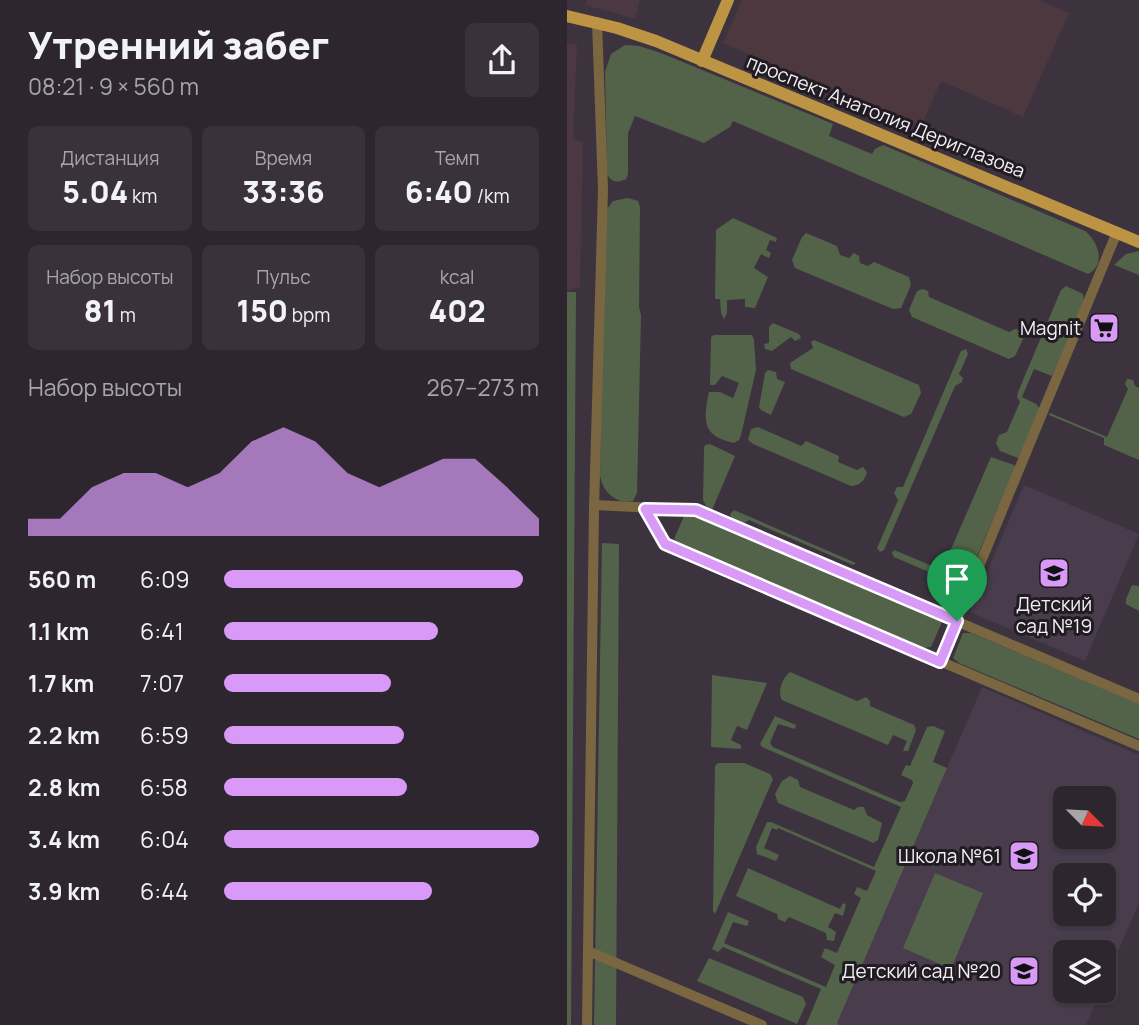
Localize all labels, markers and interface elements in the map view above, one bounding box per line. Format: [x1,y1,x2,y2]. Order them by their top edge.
text: Утренний забег [28,18,329,70]
button: share [465,23,539,97]
street label: проспект Анатолия Дериглазова [743,48,1029,184]
text: 08:21 · 9 × 560 m [28,70,199,102]
text: Дистанция [60,145,159,171]
text: Время [255,145,312,171]
text: Темп [435,145,480,171]
text: 5.04 [62,171,128,212]
text: 33:36 [242,171,325,212]
text: 6:40 [405,171,473,212]
text: km [128,183,157,209]
text: /km [473,183,510,209]
text: Набор высоты [46,264,174,290]
text: Пульс [256,264,311,290]
text: kcal [440,264,475,290]
text: 81 [84,290,116,331]
text: 150 [237,290,288,331]
text: 402 [429,290,486,331]
text: m [116,302,136,328]
text: bpm [288,302,330,328]
supermarket icon: Magnit [1087,311,1121,345]
place label: Magnit [1020,315,1081,341]
text: Набор высоты [28,371,182,403]
text: 267–273 m [426,371,539,403]
pin [927,549,987,621]
school or university icon: Детский сад №19 [1037,556,1071,590]
icon: arrive [938,560,976,598]
text: 560 m [28,563,96,595]
text: 6:09 [140,563,189,595]
place label: Детский сад №19 [1016,591,1092,639]
text: 1.1 km [28,615,89,647]
text: 6:41 [140,615,184,647]
text: 1.7 km [28,667,94,699]
text: 7:07 [140,667,184,699]
text: 2.2 km [28,719,100,751]
text: 6:59 [140,719,189,751]
text: 2.8 km [28,771,100,803]
text: 6:58 [140,771,188,803]
north arrow [1053,786,1117,849]
map controls [1053,786,1116,1003]
text: 3.4 km [28,823,100,855]
text: 6:04 [140,823,189,855]
school or university icon: Школа №61 [1007,839,1041,873]
place label: Школа №61 [898,843,1001,869]
button: locate [1053,863,1116,926]
text: 3.9 km [28,875,100,907]
text: 6:44 [140,875,189,907]
button: layers [1053,940,1116,1003]
school or university icon: Детский сад №20 [1007,954,1041,988]
place label: Детский сад №20 [842,958,1001,984]

